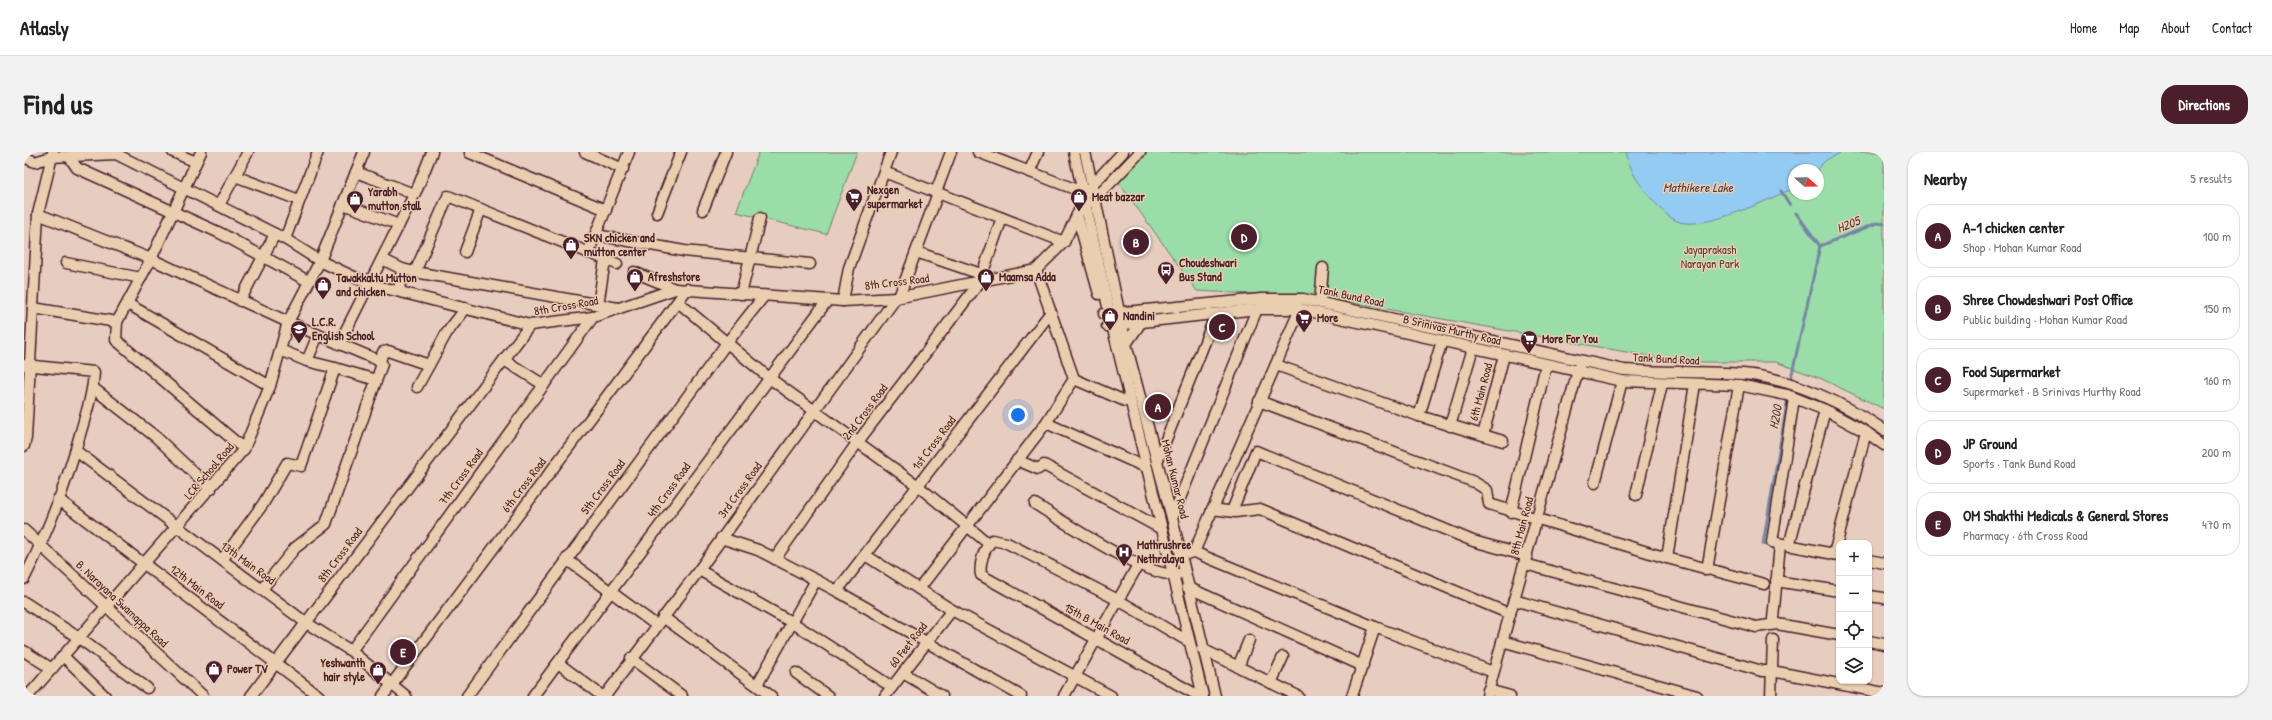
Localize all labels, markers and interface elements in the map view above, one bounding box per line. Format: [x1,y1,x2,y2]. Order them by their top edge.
text: Atlasly [20,15,69,41]
text: Home [2070,18,2097,37]
text: Map [2119,18,2139,37]
text: About [2161,18,2190,37]
text: Contact [2212,18,2252,37]
text: Find us [24,85,93,123]
button: Directions [2161,85,2248,124]
north arrow [1788,164,1824,200]
text: Nearby [1924,167,1967,190]
text: 5 results [2190,169,2232,187]
water label: Mathikere Lake [1663,178,1734,196]
place label: Nexgen supermarket [867,181,923,213]
place label: Yarabh mutton stall [367,183,422,214]
supermarket icon: Nexgen supermarket [844,187,864,212]
shop icon: Meat bazzar [1069,187,1089,212]
place label: Meat bazzar [1092,188,1145,205]
shop icon: Yarabh mutton stall [345,189,365,214]
water label: H205 [1834,211,1864,237]
text: A-1 chicken center [1963,217,2064,238]
pin: D [1231,222,1257,252]
pin: B [1123,227,1149,257]
text: A [1935,227,1941,245]
text: 100 m [2203,227,2231,245]
place label: SKN chicken and mutton center [584,229,655,260]
shop icon: SKN chicken and mutton center [561,235,581,260]
text: Shop · Mohan Kumar Road [1963,238,2081,256]
park label: Jayaprakash Narayan Park [1681,241,1739,272]
place label: Choudeshwari Bus Stand [1179,254,1237,285]
bus stop icon: Choudeshwari Bus Stand [1156,260,1176,285]
shop icon: Afreshstore [625,267,645,292]
shop icon: Maamsa Adda [976,267,996,292]
place label: Afreshstore [648,268,700,285]
place label: Maamsa Adda [999,268,1056,285]
place label: Tawakkaltu Mutton and chicken [335,269,417,300]
street label: 8th Cross Road [864,269,930,294]
shop icon: Tawakkaltu Mutton and chicken [313,275,333,300]
street label: Tank Bund Road [1317,280,1386,311]
text: Shree Chowdeshwari Post Office [1963,289,2133,310]
street label: 8th Cross Road [533,291,600,320]
text: B [1935,299,1941,317]
text: 150 m [2203,299,2231,317]
shop icon: Nandini [1100,306,1120,331]
place label: Nandini [1123,307,1155,324]
supermarket icon: More [1294,308,1314,333]
place label: More [1317,309,1339,326]
street label: B Srinivas Murthy Road [1402,310,1503,349]
text: Public building · Mohan Kumar Road [1963,310,2127,328]
pin: C [1209,312,1235,342]
place label: L.C.R. English School [312,313,375,345]
school or university icon: L.C.R. English School [289,319,309,344]
supermarket icon: More For You [1519,329,1539,354]
place label: More For You [1542,330,1598,347]
street label: Tank Bund Road [1632,348,1700,369]
street label: 6th Main Road [1465,361,1496,423]
text: Food Supermarket [1963,361,2060,382]
text: C [1934,371,1942,389]
text: 160 m [2203,371,2231,389]
street label: 2nd Cross Road [838,380,891,443]
text: Supermarket · B Srinivas Murthy Road [1963,382,2141,400]
pin: A [1145,392,1171,422]
water label: H200 [1764,403,1786,430]
your location [1008,405,1028,425]
street label: 1st Cross Road [908,412,960,473]
text: JP Ground [1963,433,2017,454]
street label: LCR School Road [180,438,238,503]
street label: Mohan Kumar Road [1157,438,1194,520]
text: D [1935,443,1941,461]
text: 200 m [2201,443,2231,461]
street label: 7th Cross Road [434,445,487,508]
street label: 6th Cross Road [497,454,550,516]
text: Sports · Tank Bund Road [1963,454,2075,472]
street label: 5th Cross Road [576,455,629,518]
street label: 3rd Cross Road [714,458,766,521]
street label: 4th Cross Road [643,459,695,521]
street label: 8th Main Road [1506,495,1538,557]
text: OM Shakthi Medicals & General Stores [1963,505,2168,526]
text: E [1935,515,1941,533]
text: 470 m [2202,515,2231,533]
street label: 8th Cross Road [313,523,366,586]
text: Pharmacy · 6th Cross Road [1963,526,2088,544]
place label: Mathrushree Nethralaya [1137,536,1191,568]
street label: 13th Main Road [217,537,279,588]
map controls [1836,540,1872,684]
button: + [1836,540,1872,576]
hospital icon: Mathrushree Nethralaya [1114,542,1134,567]
street label: B. Narayana Swamappa Road [72,556,172,651]
street label: 12th Main Road [167,560,228,613]
button: − [1836,576,1872,612]
street label: 15th B Main Road [1061,599,1133,649]
button: locate [1836,612,1872,648]
street label: 60 Feet Road [884,618,931,671]
pin: E [390,637,416,667]
button: layers [1836,648,1872,684]
place label: Yeshwanth hair style [319,654,366,686]
shop icon: Power TV [204,659,224,684]
place label: Power TV [227,660,268,677]
shop icon: Yeshwanth hair style [368,660,388,685]

